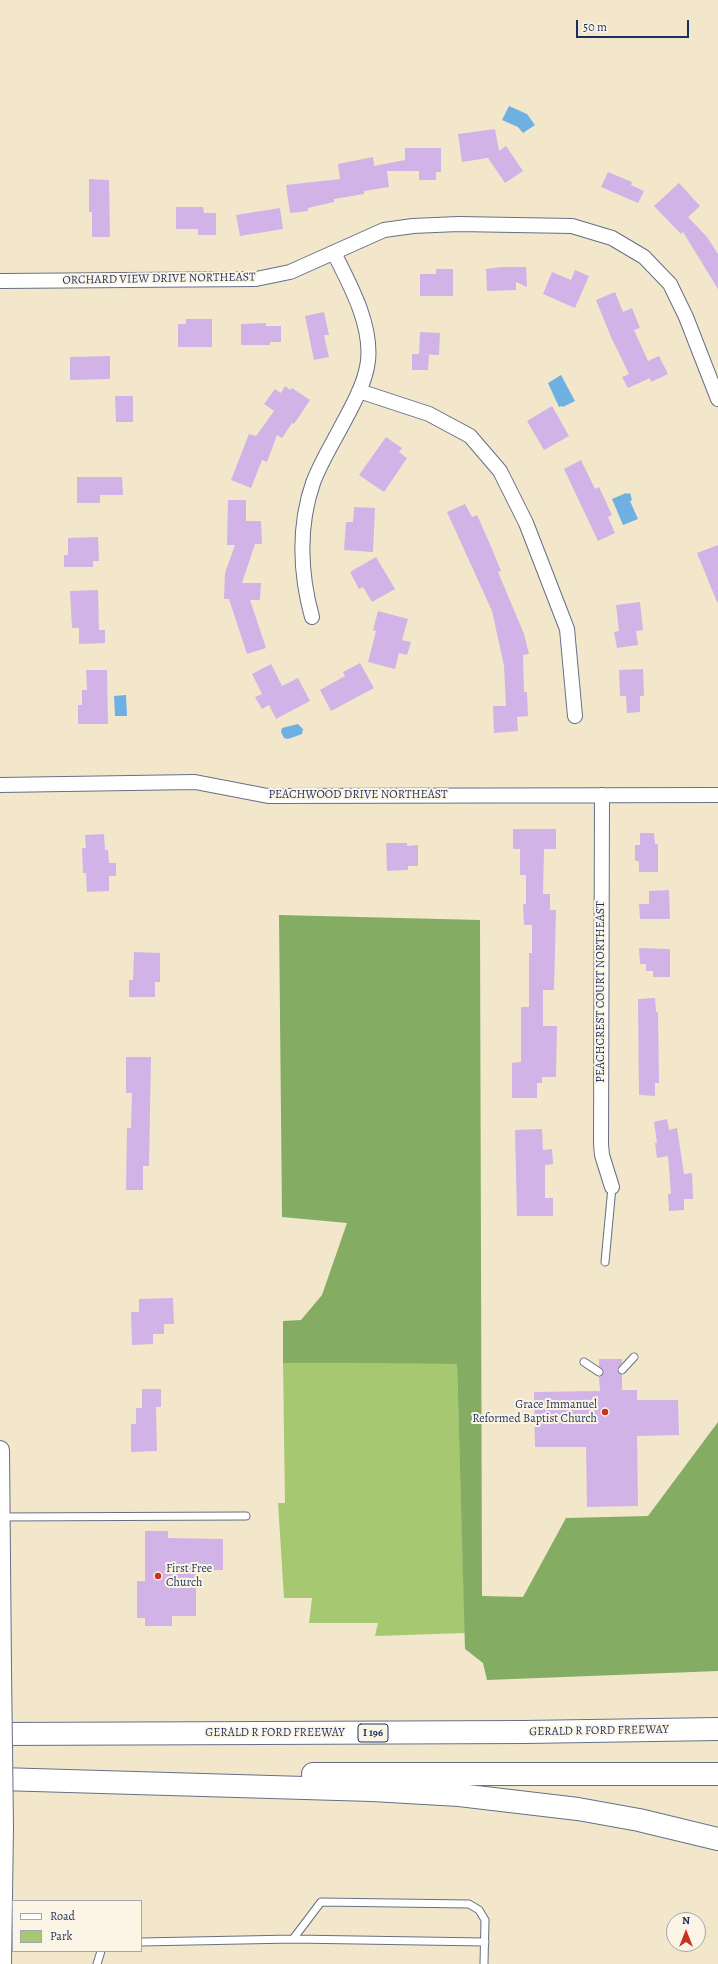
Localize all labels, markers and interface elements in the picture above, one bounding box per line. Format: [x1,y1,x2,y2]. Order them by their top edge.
scale bar [578,12,691,38]
text: 50 m [583,19,607,35]
street label: ORCHARD VIEW DRIVE NORTHEAST [62,270,256,288]
street label: PEACHWOOD DRIVE NORTHEAST [268,788,448,802]
street label: PEACHCREST COURT NORTHEAST [594,901,608,1083]
place label: Grace Immanuel Reformed Baptist Church [472,1398,597,1426]
marker: Grace Immanuel Reformed Baptist Church [600,1407,610,1417]
place label: First Free Church [166,1562,212,1590]
marker: First Free Church [153,1571,163,1581]
street label: GERALD R FORD FREEWAY [529,1723,669,1739]
road number: I 196 [358,1724,388,1742]
street label: GERALD R FORD FREEWAY [205,1726,345,1740]
legend [12,1900,142,1952]
text: Road [50,1908,75,1924]
north arrow [666,1912,706,1952]
text: N [682,1913,690,1928]
text: Park [50,1928,73,1944]

